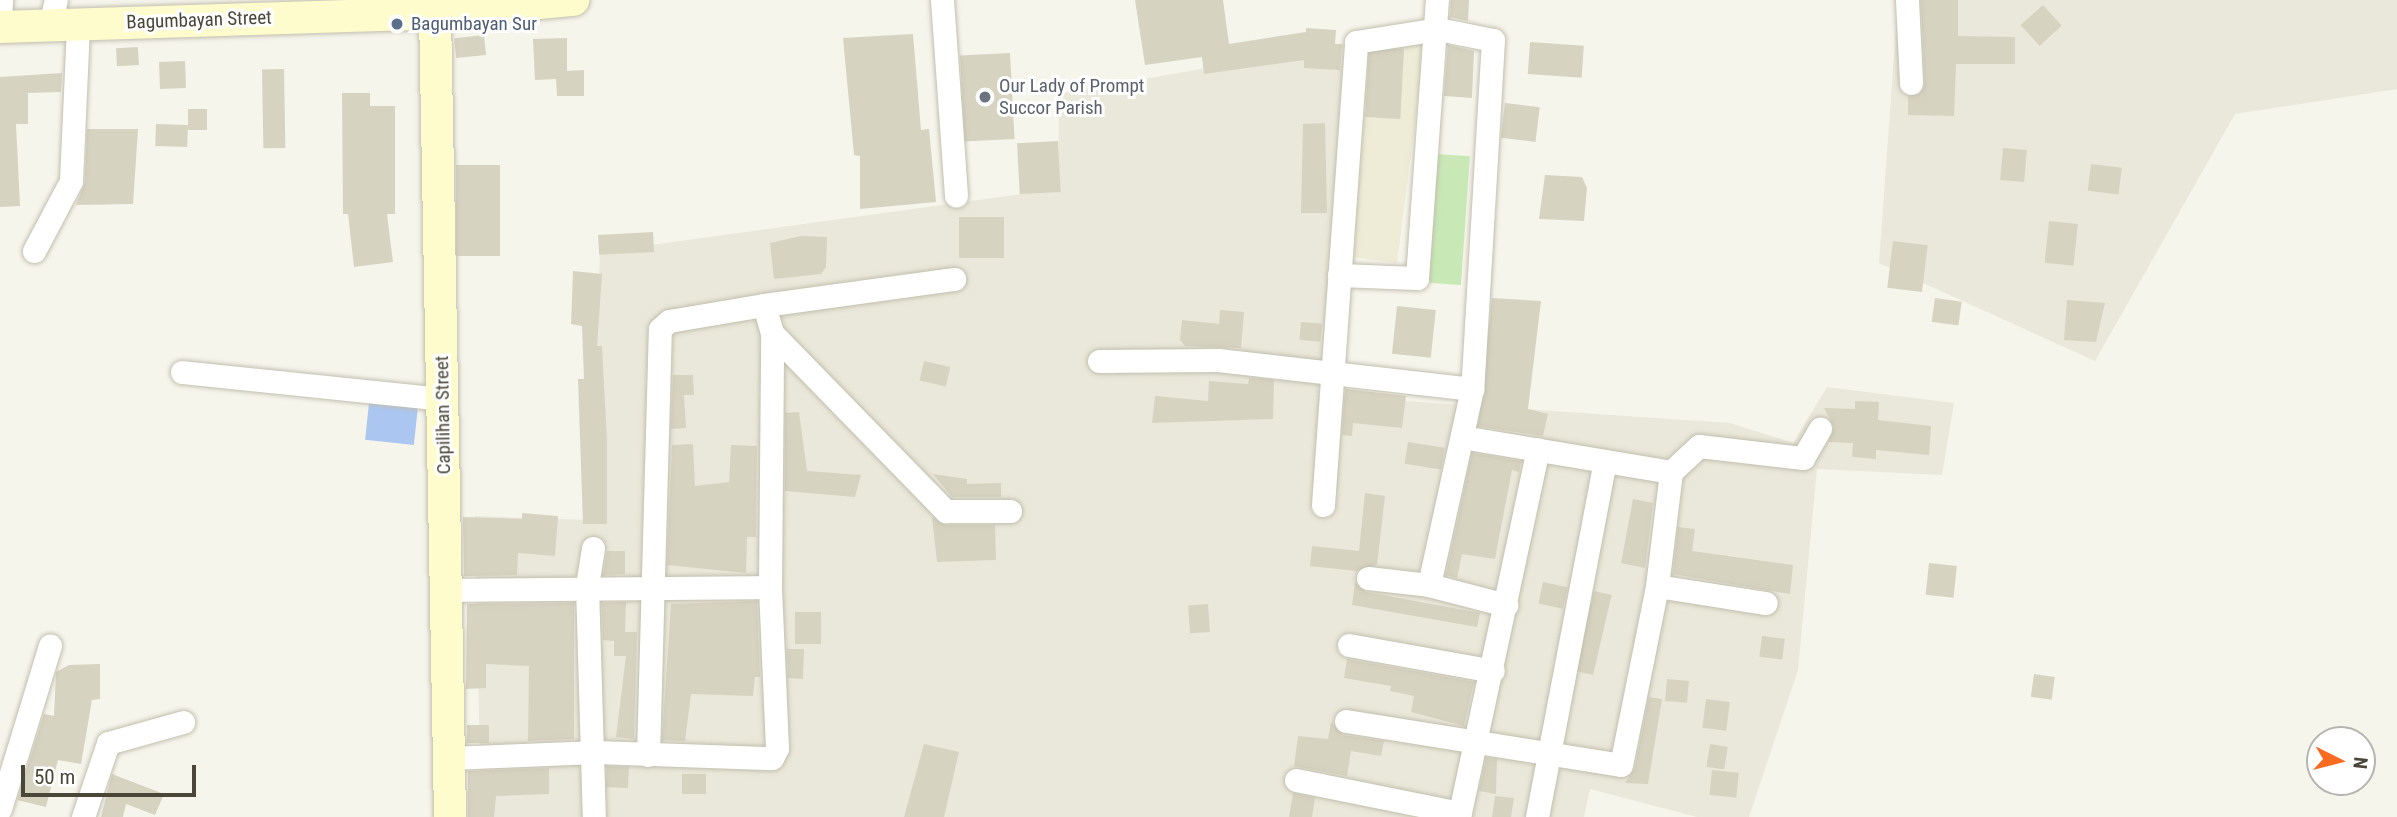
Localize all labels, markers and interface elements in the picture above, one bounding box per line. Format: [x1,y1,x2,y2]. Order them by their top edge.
street label: Bagumbayan Street [126,6,272,34]
place label: Bagumbayan Sur [411,13,537,35]
marker: Bagumbayan Sur [389,16,405,32]
place label: Our Lady of Prompt Succor Parish [999,75,1144,119]
marker: Our Lady of Prompt Succor Parish [977,89,993,105]
street label: Capilihan Street [431,355,455,475]
north arrow [2306,726,2376,796]
scale bar [24,750,200,794]
text: N [2348,756,2372,770]
text: 50 m [34,765,75,789]

